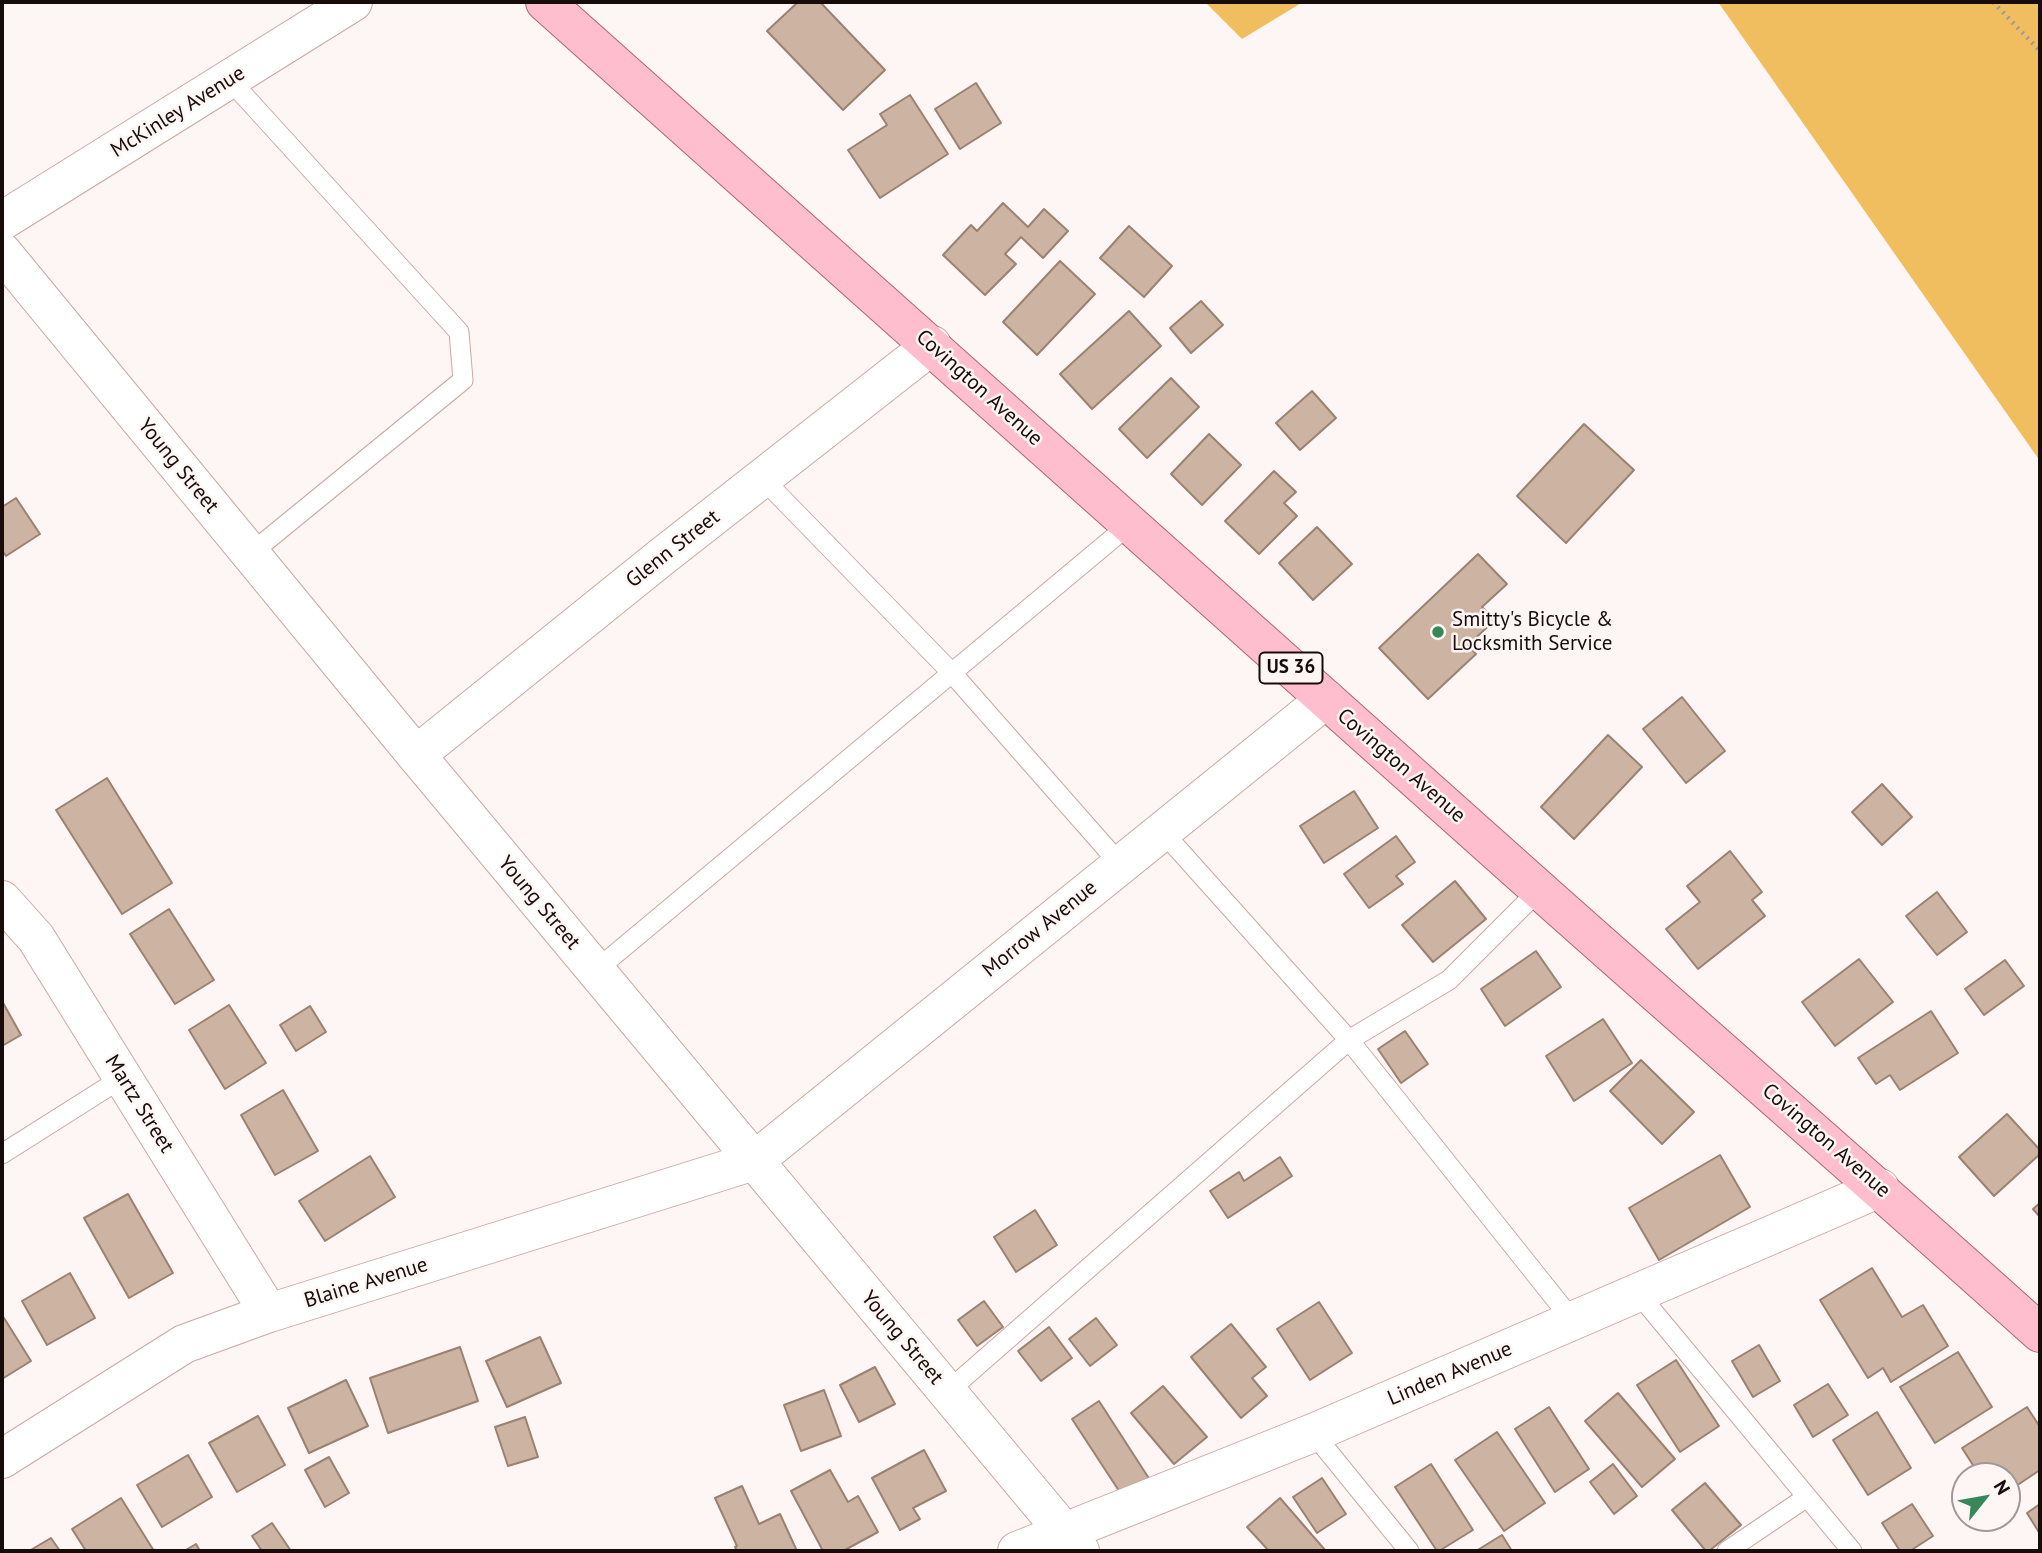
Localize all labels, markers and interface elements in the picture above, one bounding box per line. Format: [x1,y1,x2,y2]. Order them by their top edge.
street label: McKinley Avenue [106,61,250,163]
street label: Covington Avenue [911,325,1047,451]
street label: Young Street [132,414,224,518]
street label: Glenn Street [621,505,725,593]
place label: Smitty's Bicycle & Locksmith Service [1452,607,1613,657]
marker: Smitty's Bicycle & Locksmith Service [1430,624,1446,640]
road number: US 36 [1260,652,1322,684]
street label: Covington Avenue [1332,703,1470,829]
street label: Young Street [493,851,585,955]
street label: Morrow Avenue [978,875,1102,983]
street label: Martz Street [99,1050,179,1158]
street label: Covington Avenue [1757,1078,1895,1204]
street label: Blaine Avenue [301,1252,431,1314]
street label: Young Street [856,1286,948,1390]
street label: Linden Avenue [1384,1336,1516,1412]
north arrow [1951,1462,2021,1532]
text: N [1989,1476,2016,1499]

